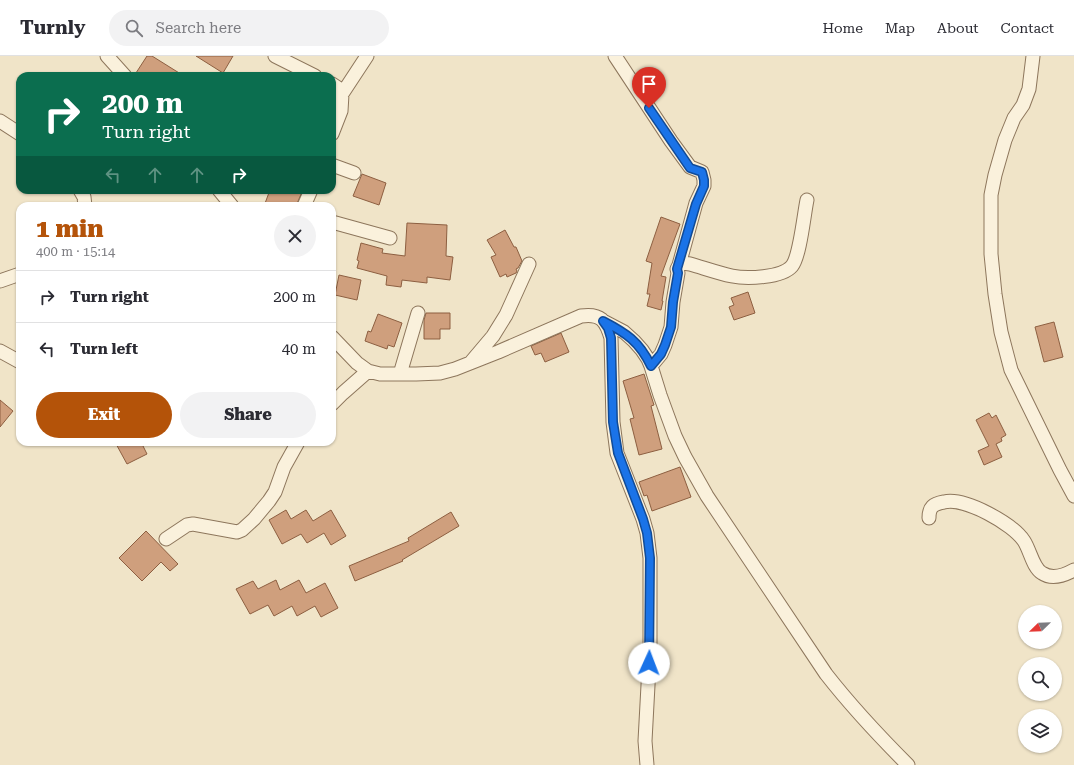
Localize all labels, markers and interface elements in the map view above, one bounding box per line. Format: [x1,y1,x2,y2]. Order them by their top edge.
search box [109,10,389,46]
text: Turnly [20,16,85,39]
icon: search [123,17,145,39]
text: Search here [155,19,241,37]
text: Home [822,20,863,36]
text: Map [885,20,915,36]
text: About [937,20,979,36]
text: Contact [1001,20,1054,36]
pin [632,67,666,108]
icon: arrive [638,73,660,95]
text: 200 m [102,87,183,120]
icon: right [36,88,88,140]
text: Turn right [102,121,190,142]
icon: left [102,164,124,186]
icon: ahead [144,164,166,186]
icon: ahead [186,164,208,186]
icon: right [228,164,250,186]
text: 1 min [36,215,103,243]
button: close [274,215,316,257]
text: 400 m · 15:14 [36,244,115,259]
icon: right [36,286,58,308]
text: Turn right [70,288,149,306]
text: 200 m [273,288,316,306]
icon: left [36,338,58,360]
text: Turn left [70,340,138,358]
text: 40 m [282,340,316,358]
button: Exit [36,392,172,438]
button: Share [180,392,316,438]
north arrow [1018,605,1062,649]
map controls [1018,605,1062,753]
position arrow [628,642,670,684]
button: search [1018,657,1062,701]
button: layers [1018,709,1062,753]

